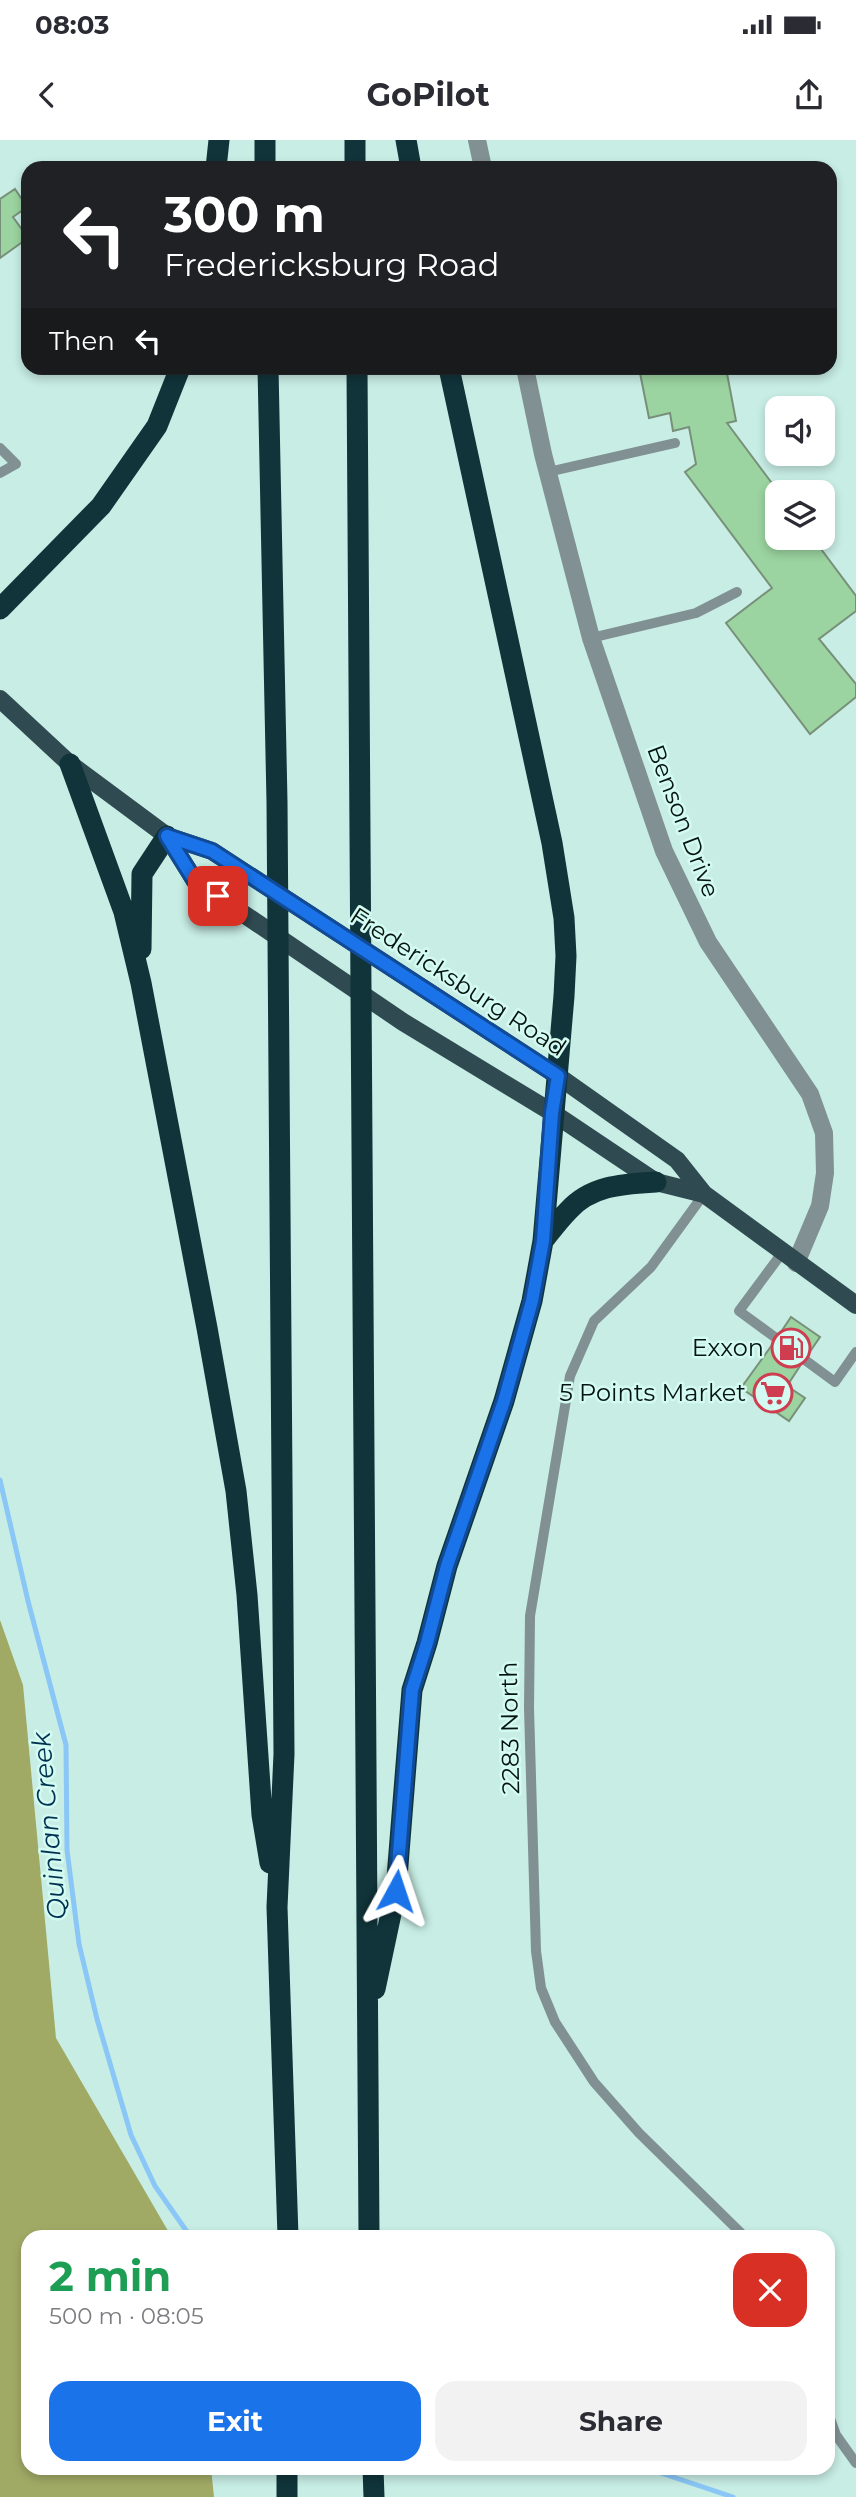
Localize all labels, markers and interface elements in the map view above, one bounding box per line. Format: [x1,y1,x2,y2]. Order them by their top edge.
text: 08:03 [35,9,109,41]
text: GoPilot [366,75,490,114]
icon: back [28,76,66,114]
icon: share [790,76,828,114]
text: 300 m [164,185,325,244]
icon: left [49,189,140,280]
text: Fredericksburg Road [164,245,500,284]
icon: left [129,322,167,360]
text: Then [49,325,115,357]
map controls [765,396,835,550]
button: sound [765,396,835,466]
button: layers [765,480,835,550]
street label: Benson Drive [641,740,726,901]
pin [188,866,248,926]
icon: arrive [199,877,237,915]
street label: Fredericksburg Road [345,901,572,1062]
fuel station icon: Exxon [770,1327,812,1369]
place label: Exxon [692,1333,764,1362]
supermarket icon: 5 Points Market [752,1372,794,1414]
place label: 5 Points Market [559,1378,746,1407]
street label: 2283 North [494,1661,525,1795]
water label: Quinlan Creek [25,1729,73,1921]
position arrow [359,1854,433,1928]
text: 2 min [49,2250,171,2302]
button: close [733,2253,807,2327]
text: 500 m · 08:05 [49,2302,204,2330]
button: Exit [49,2381,421,2461]
button: Share [435,2381,807,2461]

